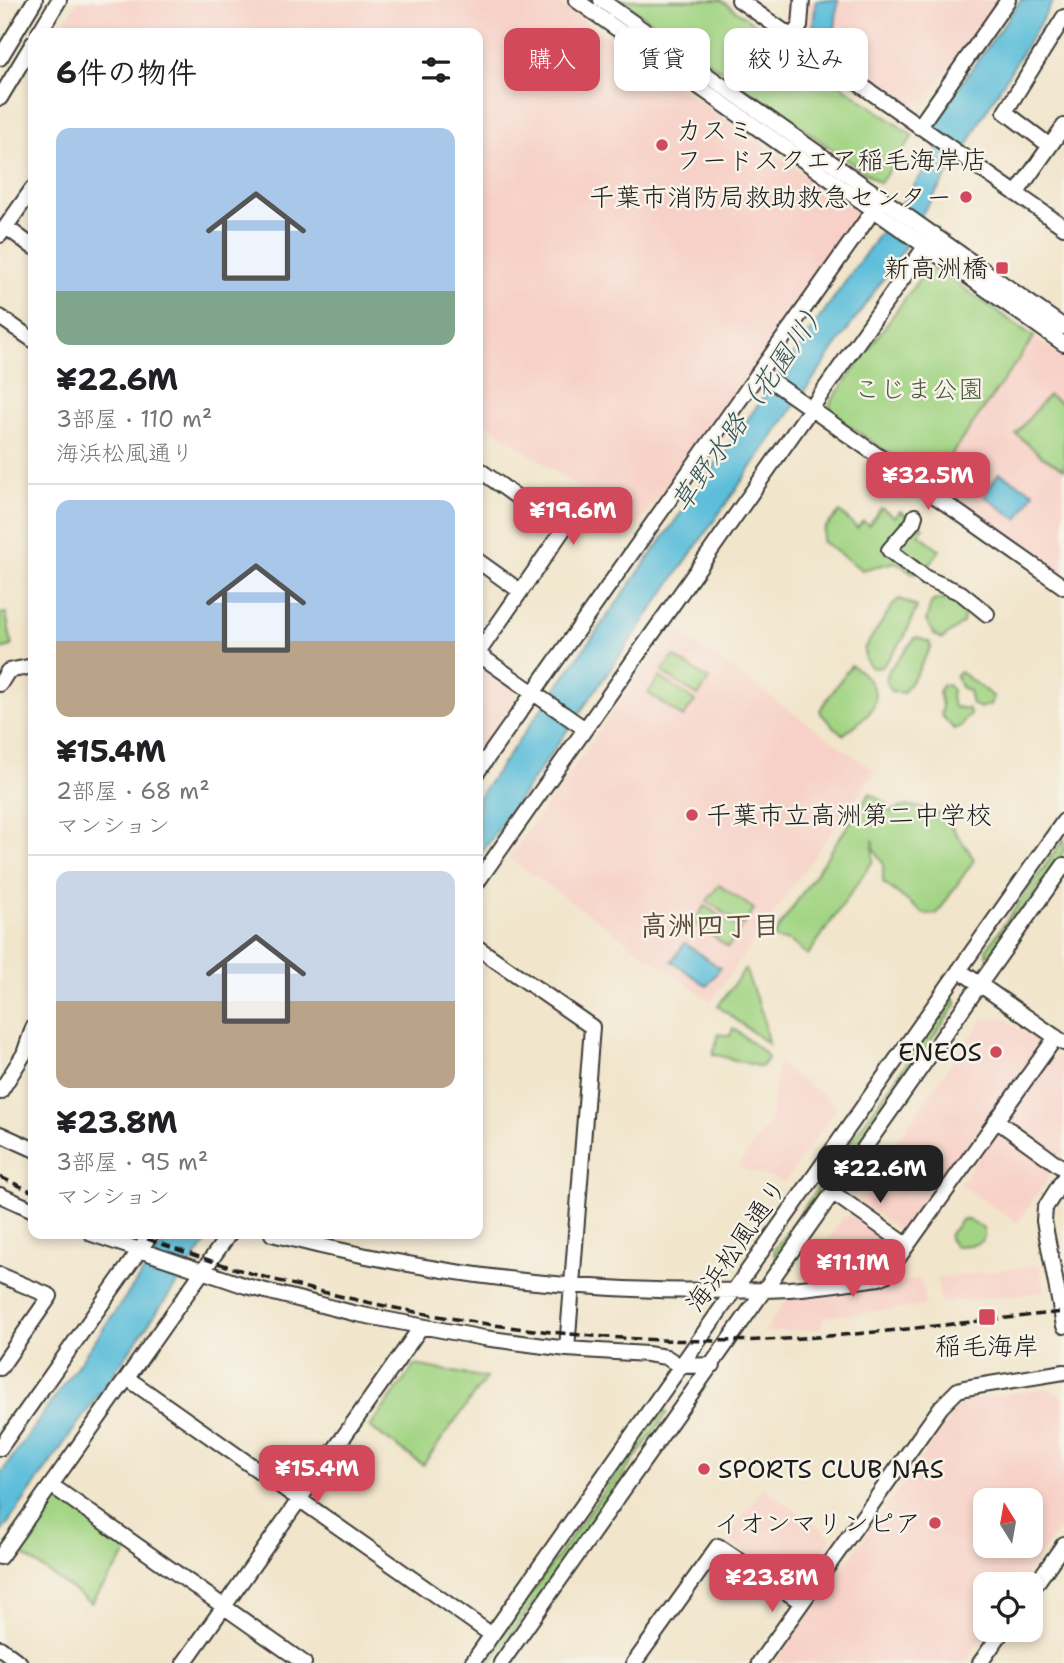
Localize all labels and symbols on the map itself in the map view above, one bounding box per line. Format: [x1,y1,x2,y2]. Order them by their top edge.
place label: カスミ フードスクエア稲毛海岸店 [676,112,987,177]
marker: カスミ フードスクエア稲毛海岸店 [654,137,670,153]
place label: 千葉市消防局救助救急センター [589,179,952,214]
marker: 千葉市消防局救助救急センター [958,189,974,205]
place label: 新高洲橋 [884,250,988,285]
marker: 新高洲橋 [994,260,1010,276]
water label: 草野水路（花園川） [661,291,837,519]
park label: こじま公園 [854,371,984,406]
pin: ¥32.5M [871,452,985,512]
pin: ¥19.6M [516,488,630,547]
place label: 千葉市立高洲第二中学校 [706,797,992,832]
marker: 千葉市立高洲第二中学校 [684,807,700,823]
district label: 高洲四丁目 [640,906,780,944]
place label: ENEOS [898,1034,982,1069]
marker: ENEOS [988,1044,1004,1060]
pin: ¥22.6M [823,1146,937,1205]
street label: 海浜松風通り [677,1171,795,1319]
pin: ¥11.1M [796,1240,910,1299]
marker: 稲毛海岸 [977,1307,997,1327]
place label: 稲毛海岸 [935,1328,1039,1363]
pin: ¥15.4M [260,1446,374,1505]
place label: SPORTS CLUB NAS [718,1451,944,1486]
marker: SPORTS CLUB NAS [696,1461,712,1477]
north arrow [973,1488,1043,1558]
place label: イオンマリンピア [714,1505,921,1540]
marker: イオンマリンピア [927,1515,943,1531]
pin: ¥23.8M [715,1554,829,1614]

